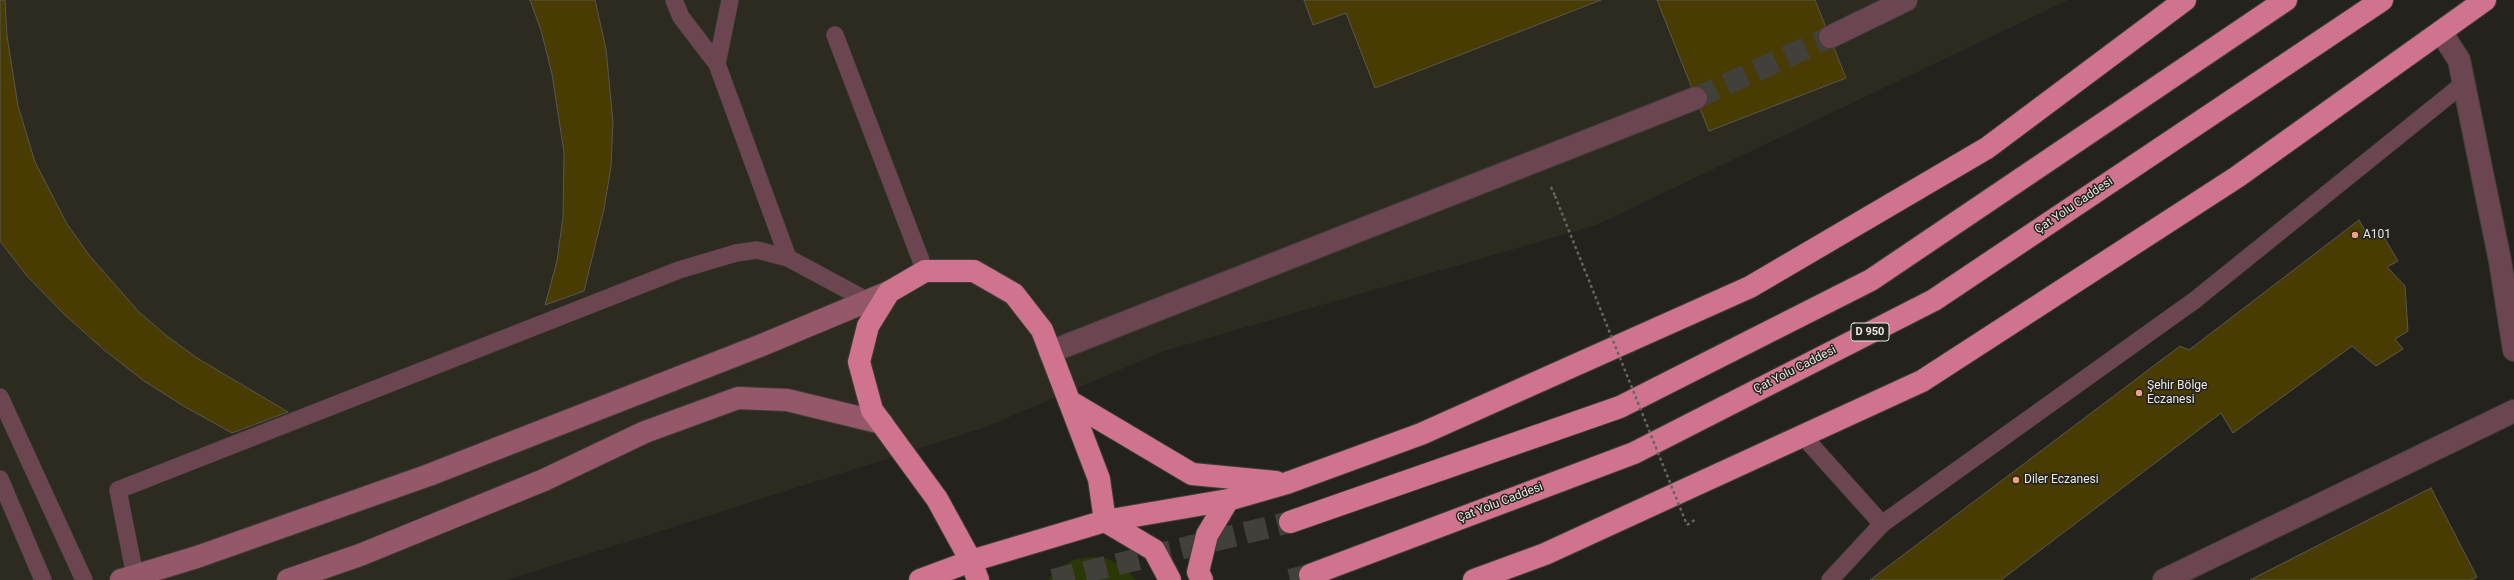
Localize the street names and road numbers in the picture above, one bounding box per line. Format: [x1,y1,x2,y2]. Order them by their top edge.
street label: Çat Yolu Caddesi [2032,175,2116,237]
road number: D 950 [1851,323,1889,341]
street label: Çat Yolu Caddesi [1751,343,1839,397]
street label: Çat Yolu Caddesi [1455,480,1545,526]

